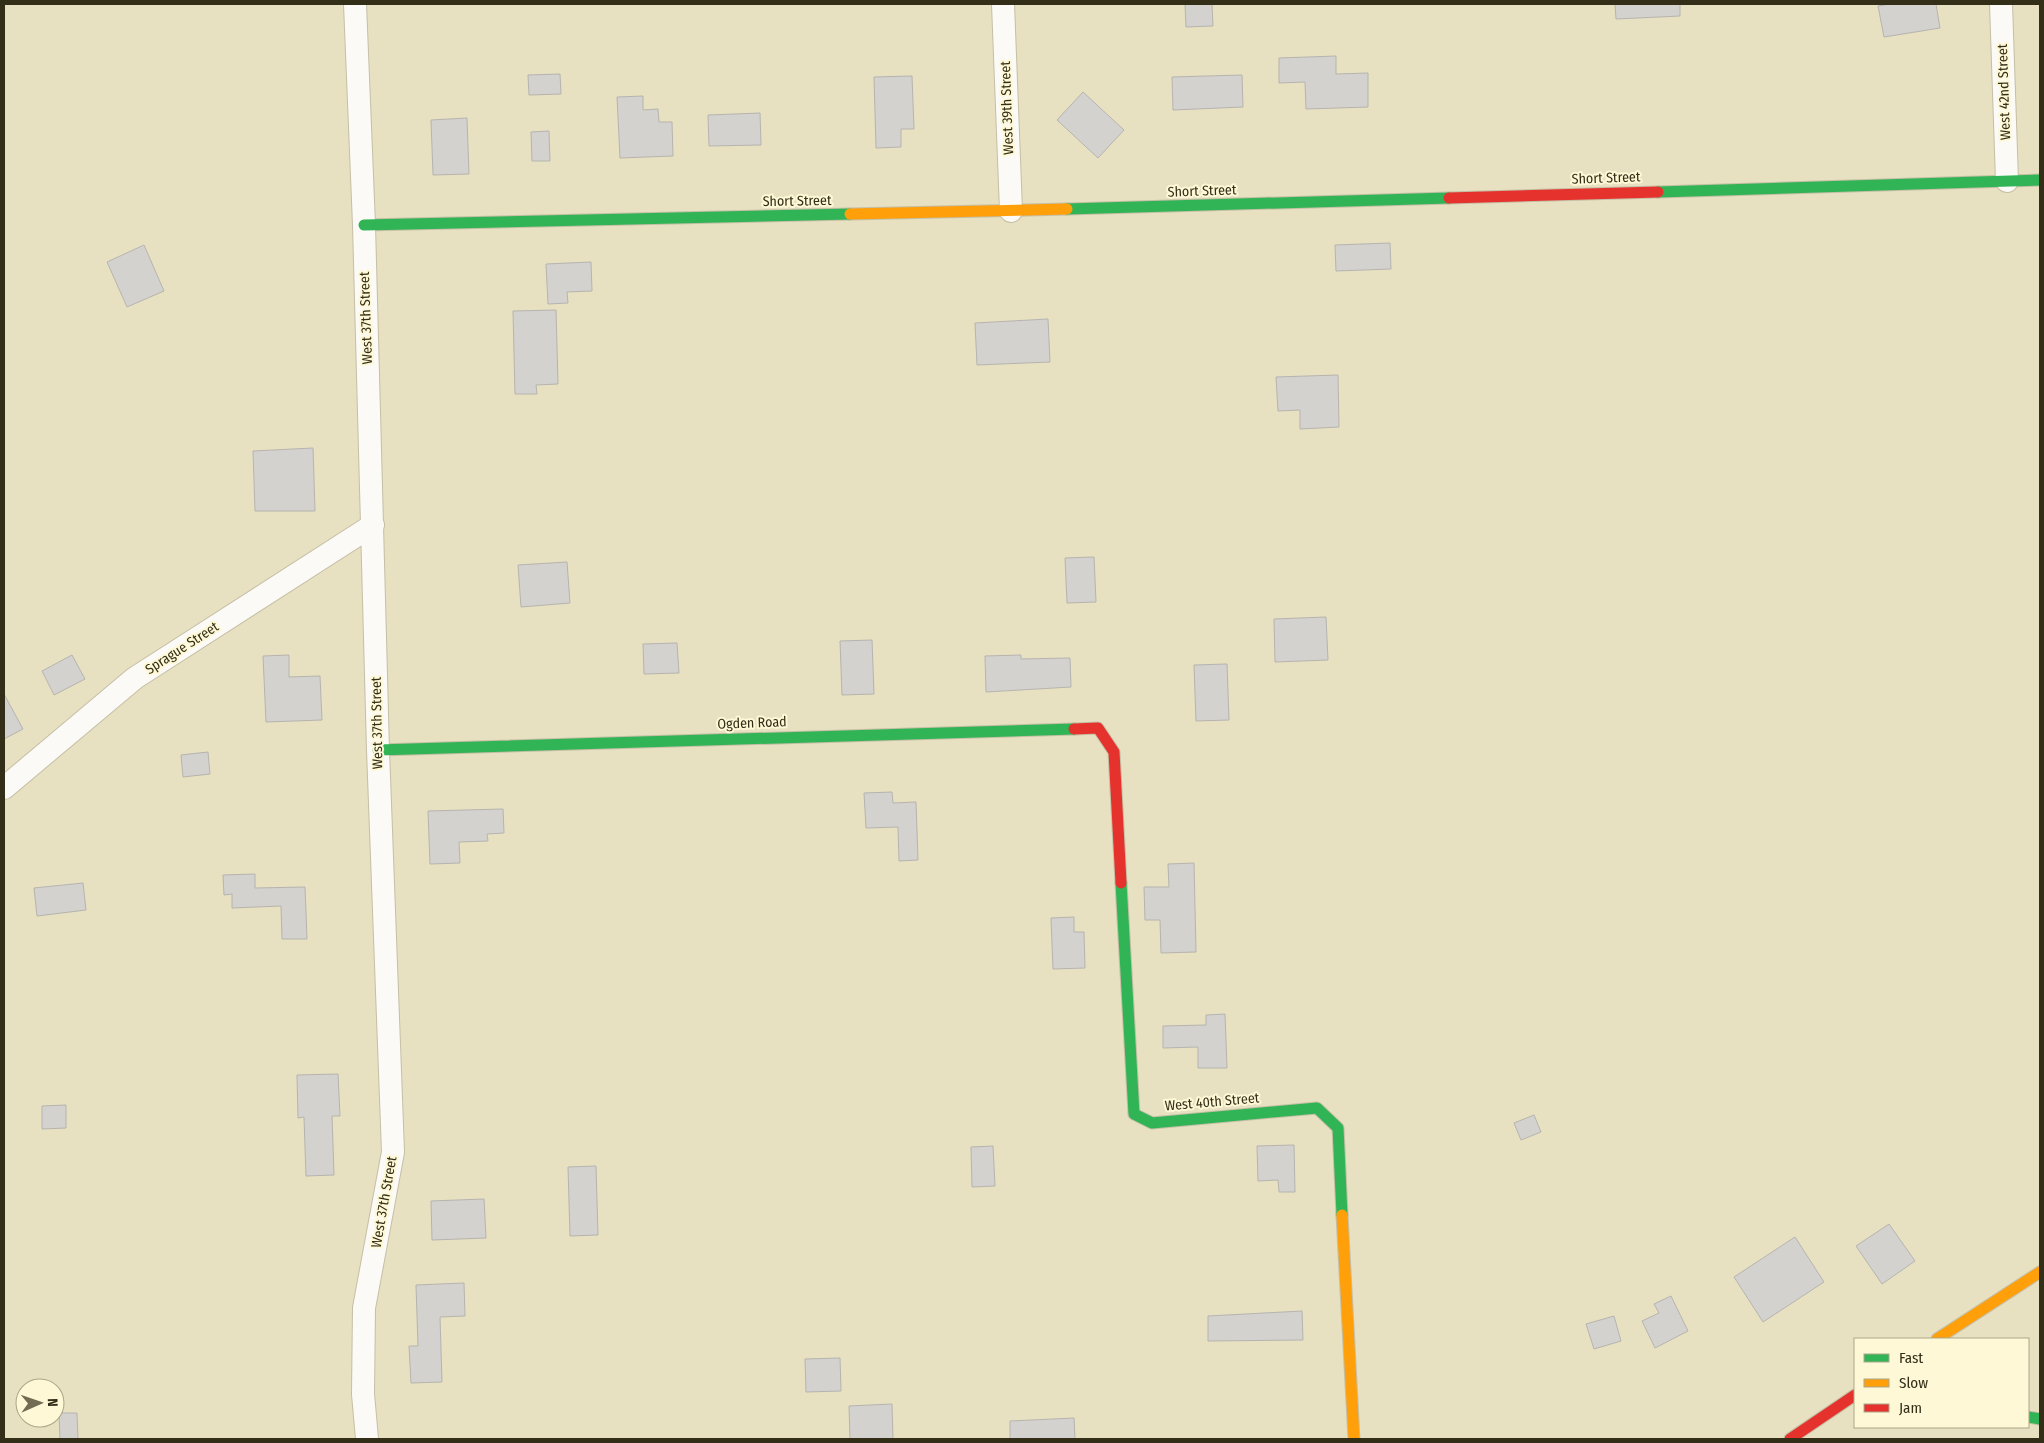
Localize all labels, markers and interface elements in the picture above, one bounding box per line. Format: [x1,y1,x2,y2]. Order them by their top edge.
street label: West 42nd Street [1994,43,2014,141]
street label: West 39th Street [997,60,1017,155]
street label: Short Street [1571,168,1641,188]
street label: Short Street [1167,181,1237,201]
street label: Short Street [762,192,832,210]
street label: West 37th Street [356,271,376,365]
street label: Sprague Street [142,618,222,678]
street label: West 37th Street [368,676,386,769]
street label: Ogden Road [717,713,787,733]
street label: West 40th Street [1164,1089,1260,1115]
street label: West 37th Street [368,1154,400,1249]
legend [1854,1338,2029,1428]
text: Fast [1899,1349,1923,1367]
text: Slow [1899,1374,1928,1392]
north arrow [15,1378,65,1428]
text: N [44,1398,61,1407]
text: Jam [1899,1399,1922,1417]

